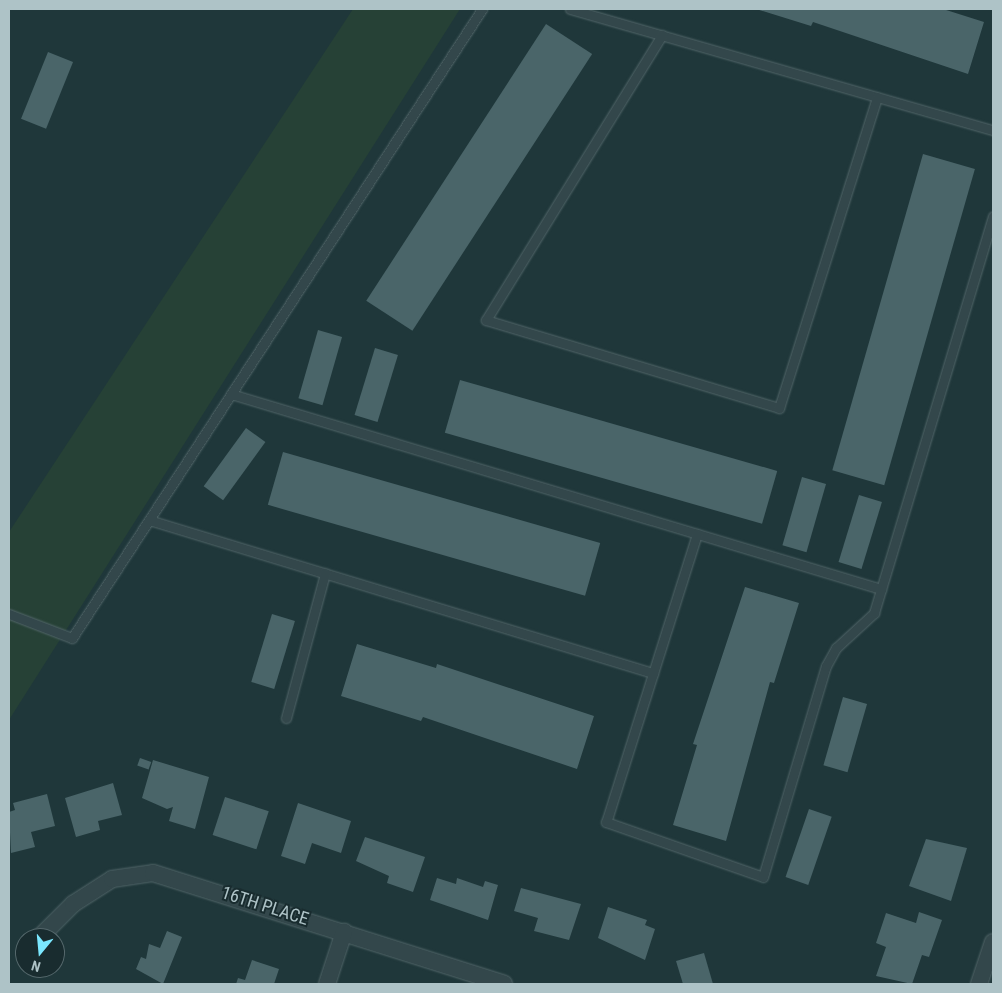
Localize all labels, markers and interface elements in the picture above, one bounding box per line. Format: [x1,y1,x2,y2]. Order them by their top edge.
street label: 16TH PLACE [219,882,311,930]
north arrow [15,928,65,978]
text: N [29,957,42,975]

